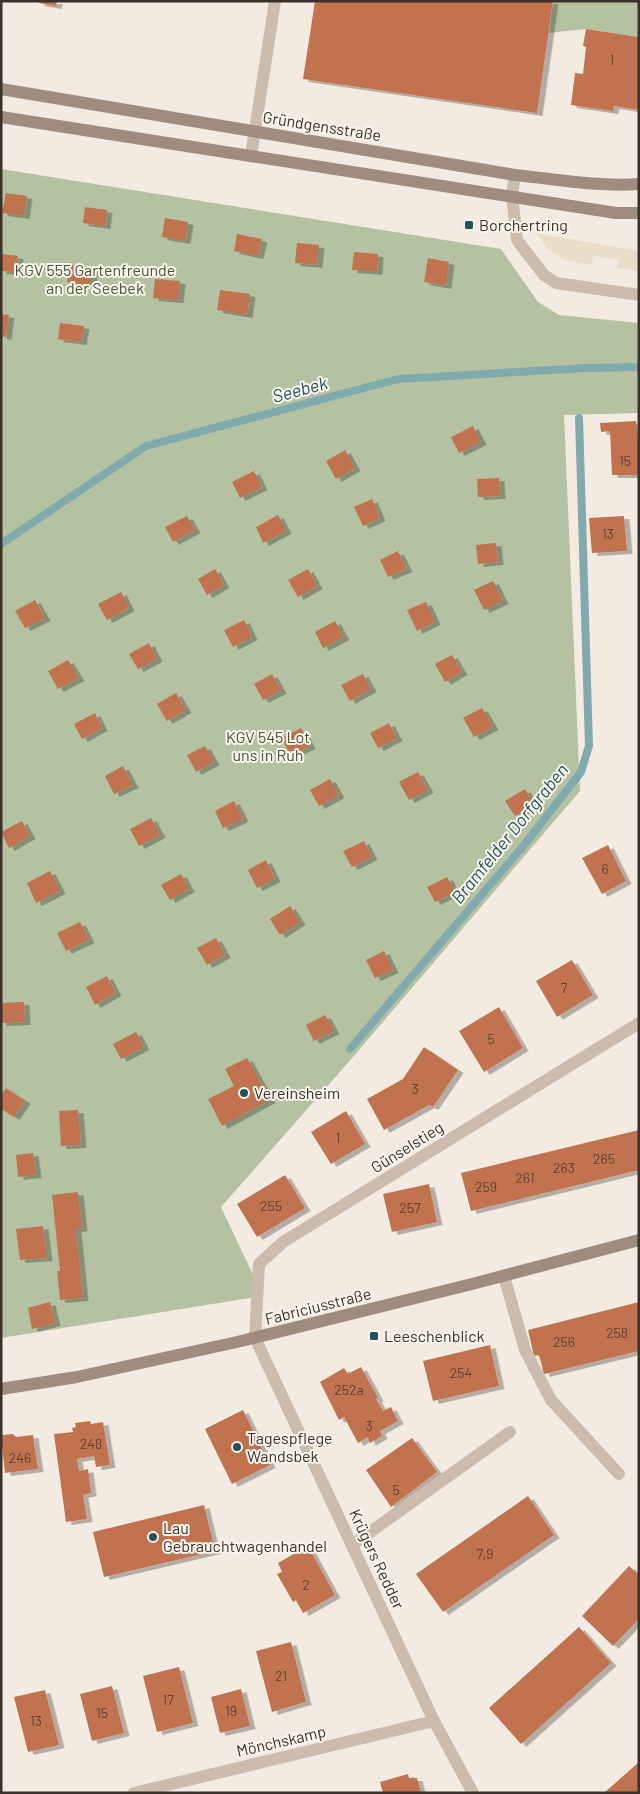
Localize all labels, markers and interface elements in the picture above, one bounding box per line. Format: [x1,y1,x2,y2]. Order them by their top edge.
house number: 1 [610,51,614,68]
street label: Gründgensstraße [262,107,383,144]
place label: Borchertring [479,215,568,234]
marker: Borchertring [463,219,475,231]
park label: KGV 555 Gartenfreunde an der Seebek [15,260,175,297]
water label: Seebek [270,371,330,407]
house number: 15 [619,452,631,469]
house number: 13 [602,525,614,542]
park label: KGV 545 Lot uns in Ruh [226,727,310,764]
water label: Bramfelder Dorfgraben [446,759,572,908]
house number: 6 [601,860,609,877]
house number: 7 [561,979,568,996]
house number: 5 [487,1030,495,1047]
house number: 3 [411,1080,419,1097]
place label: Vereinsheim [254,1083,340,1102]
marker: Vereinsheim [238,1087,250,1099]
street label: Günselstieg [367,1117,446,1176]
house number: 1 [336,1129,340,1146]
house number: 265 [593,1150,615,1167]
house number: 263 [553,1159,575,1176]
house number: 261 [515,1169,535,1186]
house number: 259 [475,1178,497,1195]
house number: 255 [260,1197,282,1214]
house number: 257 [399,1199,421,1216]
street label: Fabriciusstraße [263,1283,373,1328]
house number: 258 [606,1324,628,1341]
place label: Leeschenblick [384,1326,485,1345]
marker: Leeschenblick [368,1330,380,1342]
house number: 256 [553,1333,575,1350]
house number: 254 [450,1364,472,1381]
house number: 252a [334,1381,364,1398]
house number: 3 [365,1417,373,1434]
place label: Tagespflege Wandsbek [247,1428,333,1465]
house number: 248 [80,1435,102,1452]
marker: Tagespflege Wandsbek [231,1441,243,1453]
house number: 246 [9,1449,31,1466]
house number: 5 [392,1481,400,1498]
street label: Krügers Redder [346,1506,409,1612]
place label: Lau Gebrauchtwagenhandel [163,1518,327,1555]
marker: Lau Gebrauchtwagenhandel [147,1531,159,1543]
house number: 7,9 [477,1545,493,1562]
house number: 2 [302,1576,310,1593]
house number: 21 [275,1667,287,1684]
house number: 17 [162,1691,174,1708]
house number: 19 [225,1702,237,1719]
house number: 15 [96,1704,108,1721]
house number: 13 [30,1712,42,1729]
street label: Mönchskamp [234,1721,327,1760]

